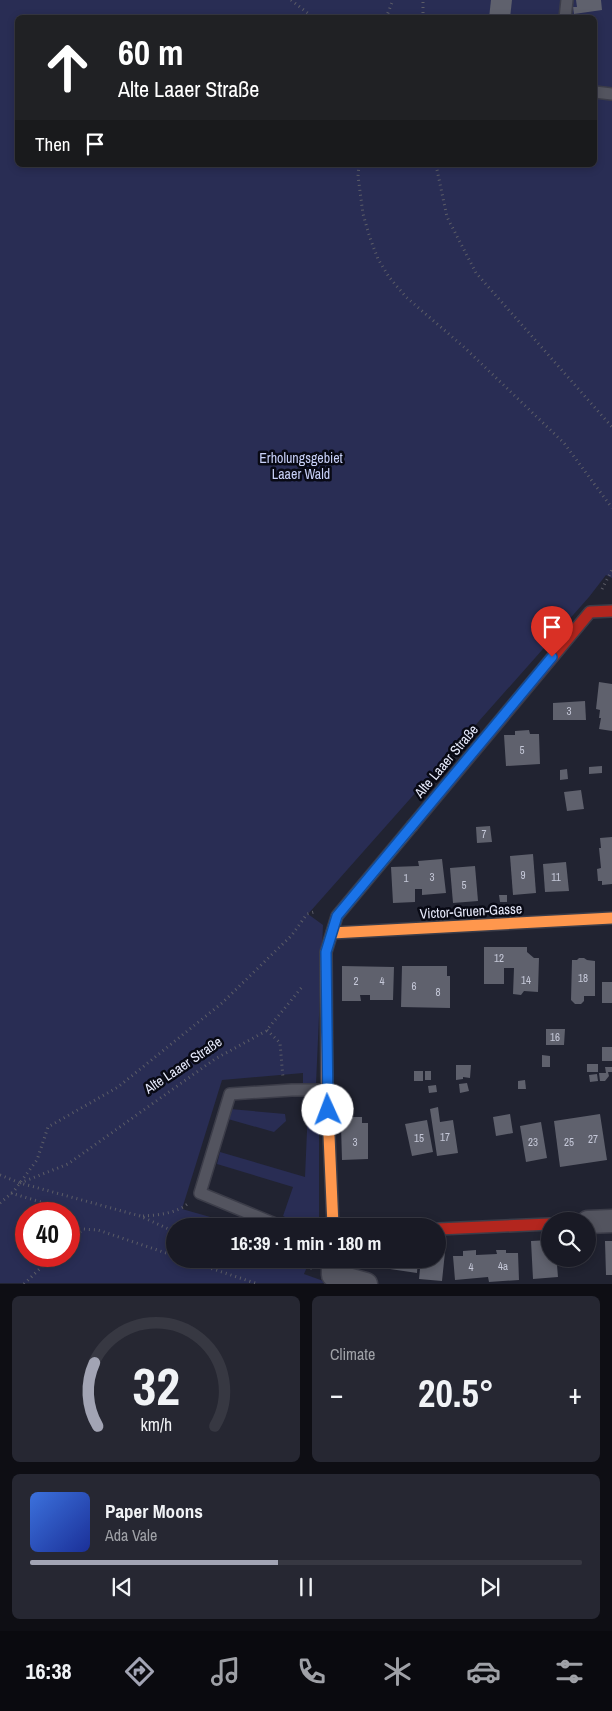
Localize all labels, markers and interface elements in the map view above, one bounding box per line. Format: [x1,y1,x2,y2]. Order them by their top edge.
text: 60 m [118,29,183,76]
icon: ahead [35,35,100,100]
text: Alte Laaer Straße [118,74,259,104]
icon: arrive [81,130,109,158]
text: Then [35,131,71,157]
park label: Erholungsgebiet Laaer Wald [259,449,343,483]
pin [531,606,573,657]
icon: arrive [538,613,566,641]
house number: 3 [566,704,572,718]
street label: Alte Laaer Straße [410,721,482,802]
house number: 5 [519,743,525,757]
house number: 7 [481,827,487,841]
house number: 9 [520,868,526,882]
house number: 3 [429,870,435,884]
house number: 11 [551,870,561,884]
house number: 1 [403,871,409,885]
house number: 5 [461,878,467,892]
street label: Victor-Gruen-Gasse [419,899,523,923]
house number: 12 [494,951,504,965]
house number: 18 [578,971,588,985]
house number: 14 [521,973,531,987]
house number: 2 [353,974,359,988]
house number: 4 [379,974,385,988]
house number: 6 [411,979,417,993]
house number: 8 [435,985,441,999]
house number: 16 [550,1030,560,1044]
street label: Alte Laaer Straße [140,1032,225,1098]
position arrow [301,1083,353,1135]
house number: 17 [440,1130,450,1144]
house number: 15 [414,1131,424,1145]
house number: 27 [588,1132,598,1146]
house number: 3 [352,1135,358,1149]
house number: 23 [528,1135,538,1149]
house number: 25 [564,1135,574,1149]
speed limit sign: 40 [15,1202,80,1267]
map controls [541,1212,596,1267]
button: search [541,1212,596,1267]
text: 16:39 · 1 min · 180 m [231,1230,381,1256]
house number: 4a [498,1259,508,1273]
house number: 4 [468,1260,474,1274]
text: Climate [330,1343,375,1365]
text: 32 [132,1351,180,1421]
text: 20.5° [418,1368,494,1419]
text: − [330,1375,343,1413]
text: + [569,1375,582,1413]
text: km/h [140,1413,172,1437]
text: Paper Moons [105,1498,203,1524]
text: Ada Vale [105,1524,157,1546]
icon: previous [108,1573,136,1601]
icon: pause [292,1573,320,1601]
icon: next [476,1573,504,1601]
icon: directions [122,1654,157,1689]
icon: music [208,1654,243,1689]
icon: phone [294,1654,329,1689]
icon: climate [380,1654,415,1689]
icon: car [466,1654,501,1689]
icon: filters [552,1654,587,1689]
text: 16:38 [25,1656,72,1686]

